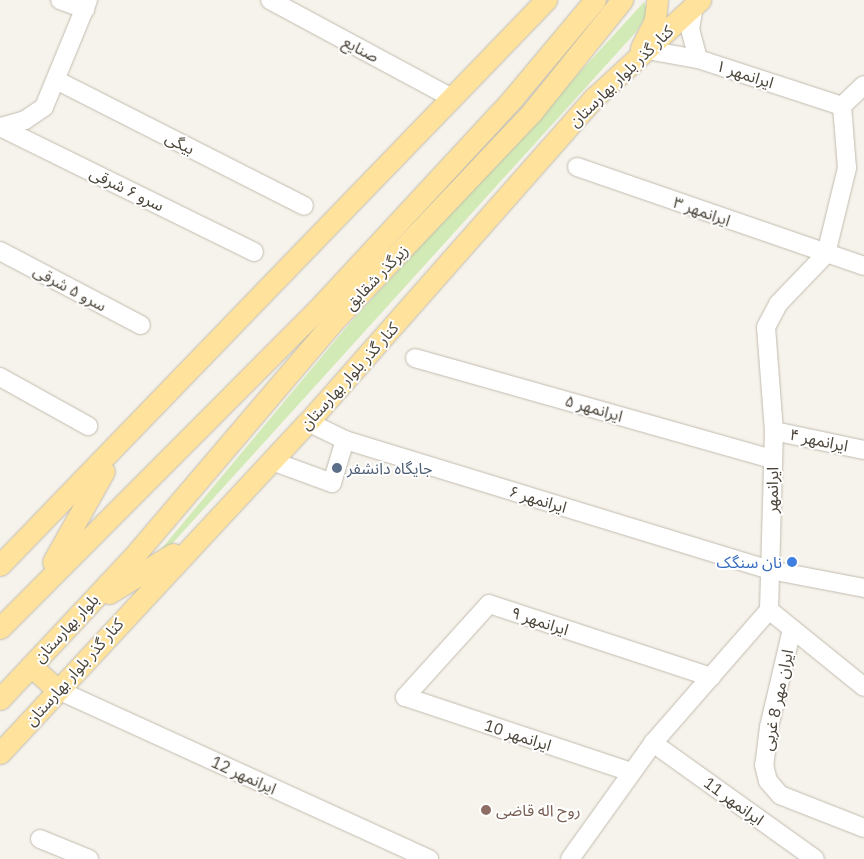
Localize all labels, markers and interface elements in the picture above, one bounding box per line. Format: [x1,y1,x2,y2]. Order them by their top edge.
street label: کنار گذر بلوار بهارستان [565,21,677,131]
street label: صنایع [340,32,382,66]
street label: ایرانمهر ۱ [714,56,776,92]
street label: بیگی [162,128,198,158]
street label: سرو ۶ شرقی [87,163,167,215]
street label: ایرانمهر ۳ [671,192,733,230]
street label: زیرگذر شقایق [340,240,412,314]
street label: سرو ۵ شرقی [30,261,110,315]
street label: کنار گذر بلوار بهارستان [296,318,402,434]
street label: ایرانمهر ۵ [563,391,625,425]
street label: ایرانمهر ۴ [788,424,850,456]
place label: جایگاه دانشفر [347,458,433,478]
marker: جایگاه دانشفر [331,462,343,474]
street label: ایرانمهر [762,467,782,513]
street label: ایرانمهر ۶ [507,481,569,517]
place label: نان سنگک [717,552,782,572]
marker: نان سنگک [786,556,798,568]
street label: بلوار بهارستان [29,590,103,666]
street label: ایرانمهر ۹ [509,603,571,639]
street label: کنار گذر بلوار بهارستان [21,614,127,730]
street label: ایران مهر 8 غربی [757,648,797,752]
street label: ایرانمهر 10 [482,715,554,755]
street label: ایرانمهر 12 [208,752,280,798]
street label: ایرانمهر 11 [700,773,768,829]
place label: روح اله قاضی [496,800,581,820]
marker: روح اله قاضی [480,804,492,816]

